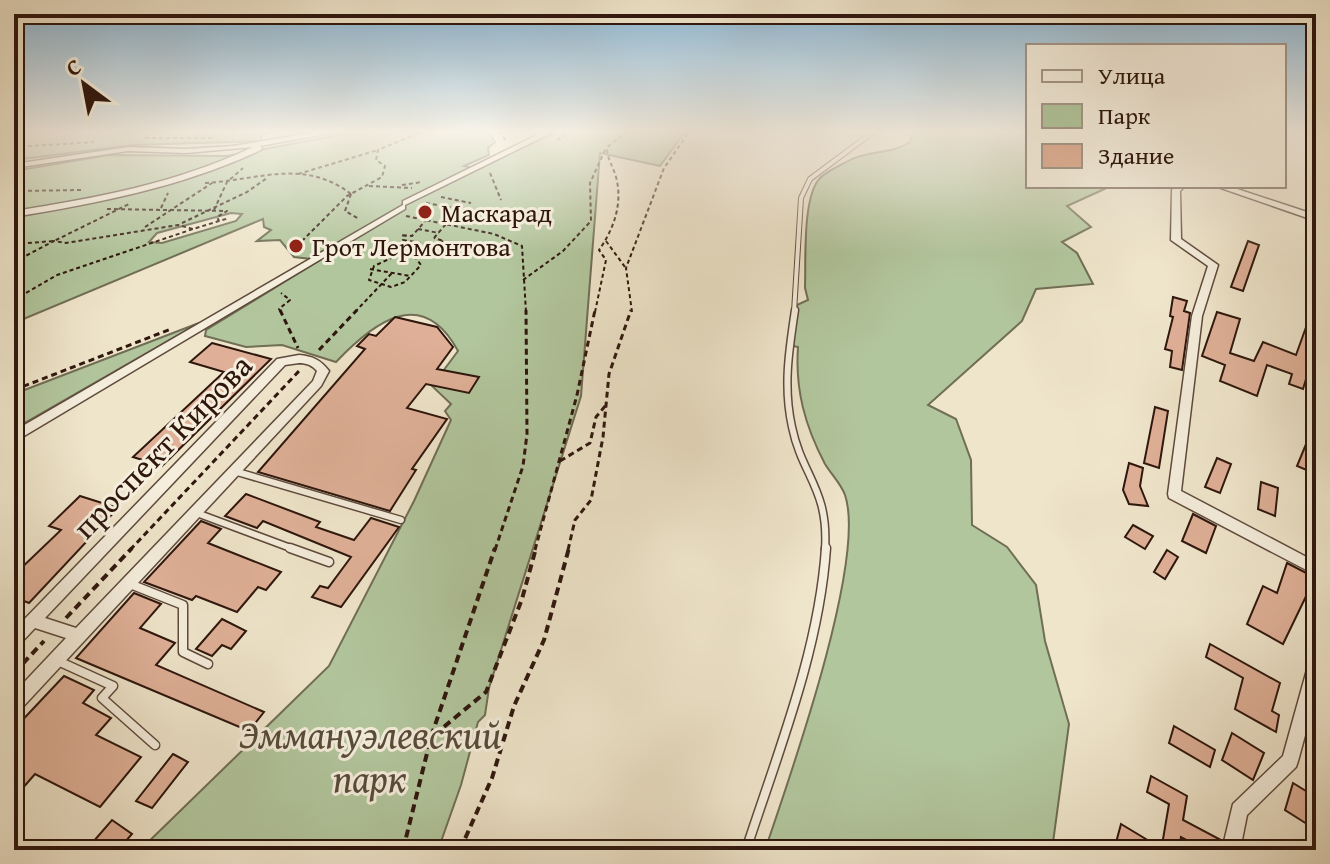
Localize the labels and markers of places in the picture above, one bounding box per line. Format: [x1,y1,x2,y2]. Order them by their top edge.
place label: Маскарад [441,193,552,232]
marker: Маскарад [416,203,434,221]
place label: Грот Лермонтова [312,227,511,266]
marker: Грот Лермонтова [287,237,305,255]

